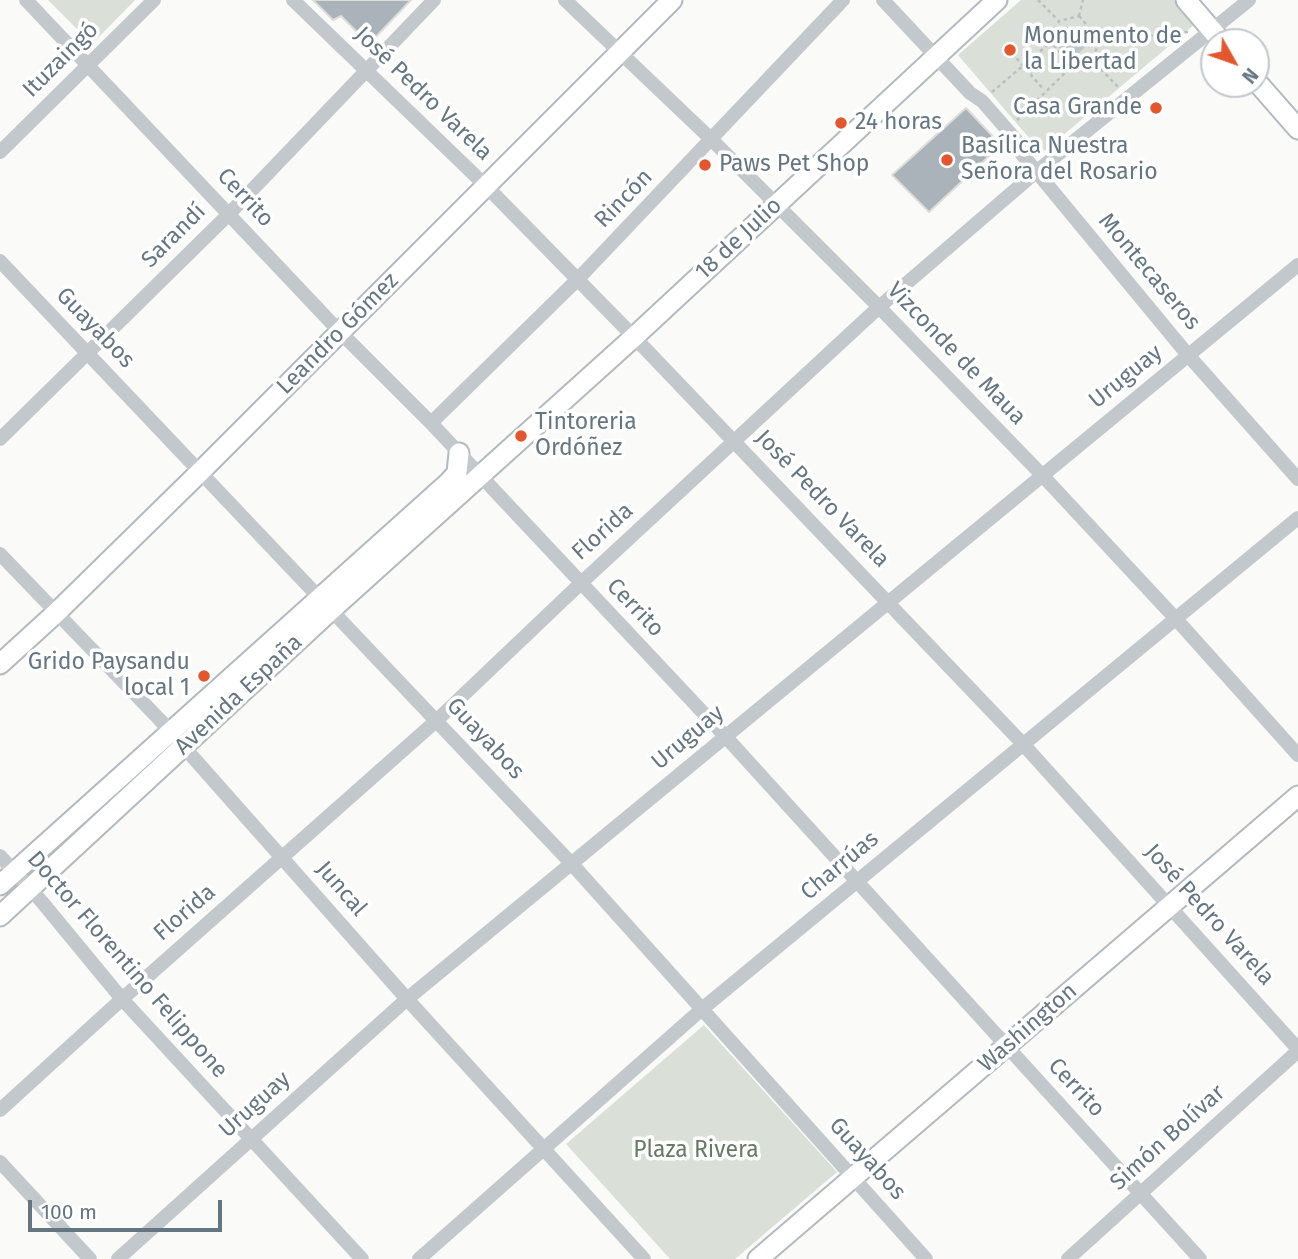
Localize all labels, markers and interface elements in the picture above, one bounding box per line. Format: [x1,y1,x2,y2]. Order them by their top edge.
street label: Ituzaingó [17,16,105,104]
street label: José Pedro Varela [348,21,498,167]
place label: Monumento de la Libertad [1024,23,1182,77]
north arrow [1200,28,1270,98]
marker: Monumento de la Libertad [1002,42,1018,58]
text: N [1237,63,1263,88]
place label: Casa Grande [1013,94,1142,122]
marker: Casa Grande [1148,100,1164,116]
place label: 24 horas [855,109,942,137]
marker: 24 horas [833,115,849,131]
place label: Basílica Nuestra Señora del Rosario [961,133,1158,187]
place label: Paws Pet Shop [719,151,870,179]
marker: Basílica Nuestra Señora del Rosario [939,152,955,168]
marker: Paws Pet Shop [697,157,713,173]
street label: Cerrito [211,163,279,233]
street label: Rincón [589,164,659,234]
street label: 18 de Julio [690,192,788,286]
street label: Sarandí [136,198,212,274]
street label: Montecaseros [1092,208,1206,336]
street label: Leandro Gómez [271,267,405,401]
street label: Vizconde de Maua [881,277,1031,431]
street label: Guayabos [50,282,140,374]
street label: Uruguay [1084,339,1168,415]
place label: Tintoreria Ordóñez [535,409,637,463]
street label: José Pedro Varela [749,424,895,574]
marker: Tintoreria Ordóñez [513,428,529,444]
street label: Florida [567,497,639,567]
street label: Cerrito [601,573,669,643]
street label: Avenida España [170,629,308,761]
place label: Grido Paysandu local 1 [28,649,190,703]
marker: Grido Paysandu local 1 [196,668,212,684]
street label: Guayabos [440,693,530,785]
street label: Uruguay [646,700,730,776]
street label: Charrúas [796,826,884,906]
street label: José Pedro Varela [1138,839,1280,991]
street label: Doctor Florentino Felippone [21,846,233,1084]
street label: Juncal [310,856,372,922]
street label: Florida [148,879,222,947]
street label: Washington [973,978,1083,1078]
street label: Cerrito [1042,1053,1110,1123]
street label: Uruguay [214,1066,296,1144]
street label: Simón Bolívar [1105,1079,1231,1197]
street label: Guayabos [823,1112,911,1206]
park label: Plaza Rivera [633,1137,759,1165]
scale bar [32,1186,226,1230]
text: 100 m [41,1199,97,1225]

